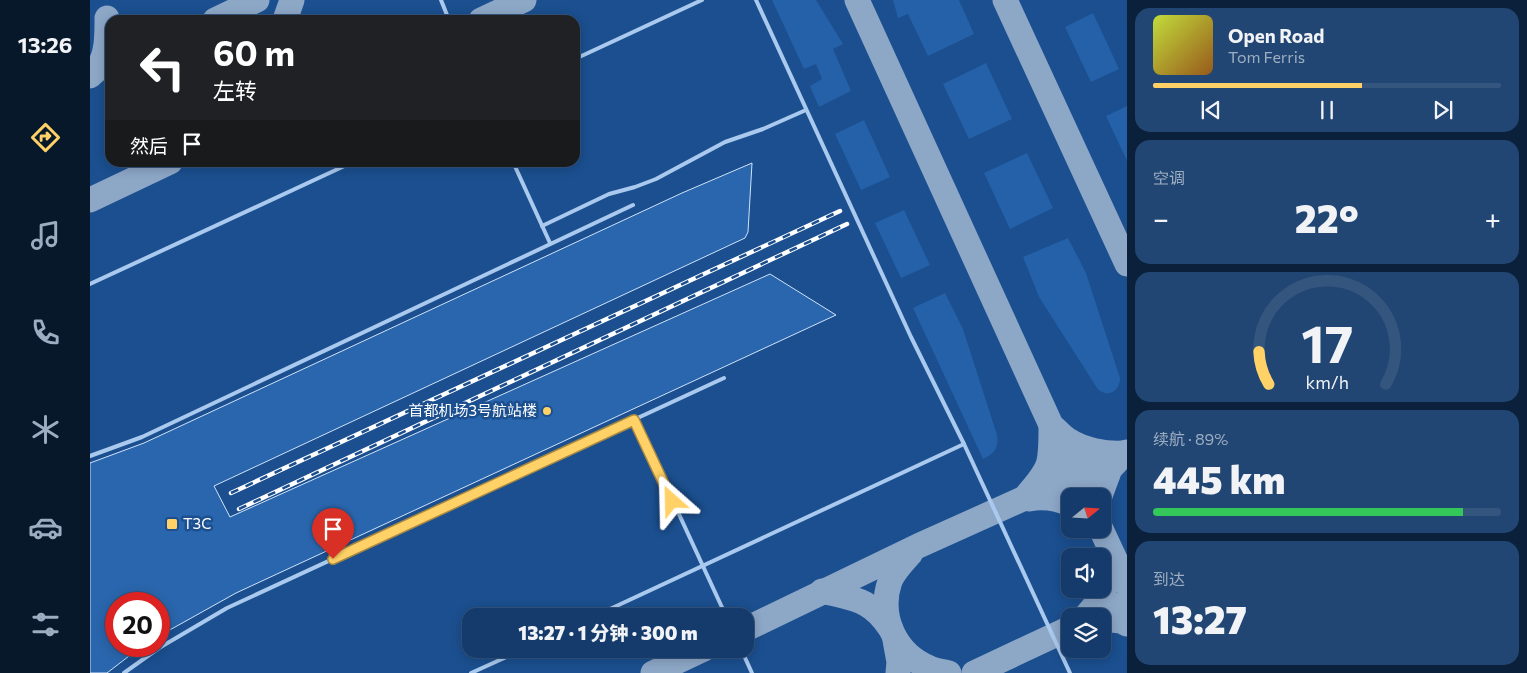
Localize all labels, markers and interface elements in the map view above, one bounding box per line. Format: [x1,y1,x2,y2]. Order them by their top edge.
text: Open Road [1228,24,1324,47]
text: 60 m [213,30,295,73]
text: 13:26 [18,31,72,58]
icon: left [130,35,195,100]
text: Tom Ferris [1228,47,1305,66]
text: 左转 [213,77,257,104]
icon: previous [1197,96,1225,124]
icon: pause [1313,96,1341,124]
icon: next [1429,96,1457,124]
icon: directions [28,120,63,155]
icon: arrive [178,130,206,158]
text: 然后 [130,134,168,157]
text: 空调 [1153,168,1185,187]
text: 22° [1295,194,1359,241]
text: − [1153,201,1169,235]
text: + [1485,201,1501,235]
icon: music [28,218,63,253]
text: 17 [1301,310,1353,374]
icon: phone [28,315,63,350]
text: km/h [1305,371,1349,393]
place label: 首都机场3号航站楼 [408,401,537,419]
marker: 首都机场3号航站楼 [541,405,553,417]
icon: climate [28,412,63,447]
text: 续航 · 89% [1153,429,1228,448]
text: 445 km [1153,455,1286,502]
position arrow [645,474,697,526]
north arrow [1061,488,1111,538]
map controls [1061,488,1111,658]
pin [312,508,354,559]
icon: car [28,510,63,545]
place label: T3C [183,514,211,532]
icon: arrive [319,515,347,543]
marker: T3C [165,517,179,531]
button: sound [1061,548,1111,598]
text: 到达 [1153,569,1185,588]
speed limit sign: 20 [105,592,170,657]
text: 13:27 [1153,595,1247,642]
icon: filters [28,607,63,642]
button: layers [1061,608,1111,658]
text: 13:27 · 1 分钟 · 300 m [518,621,698,644]

